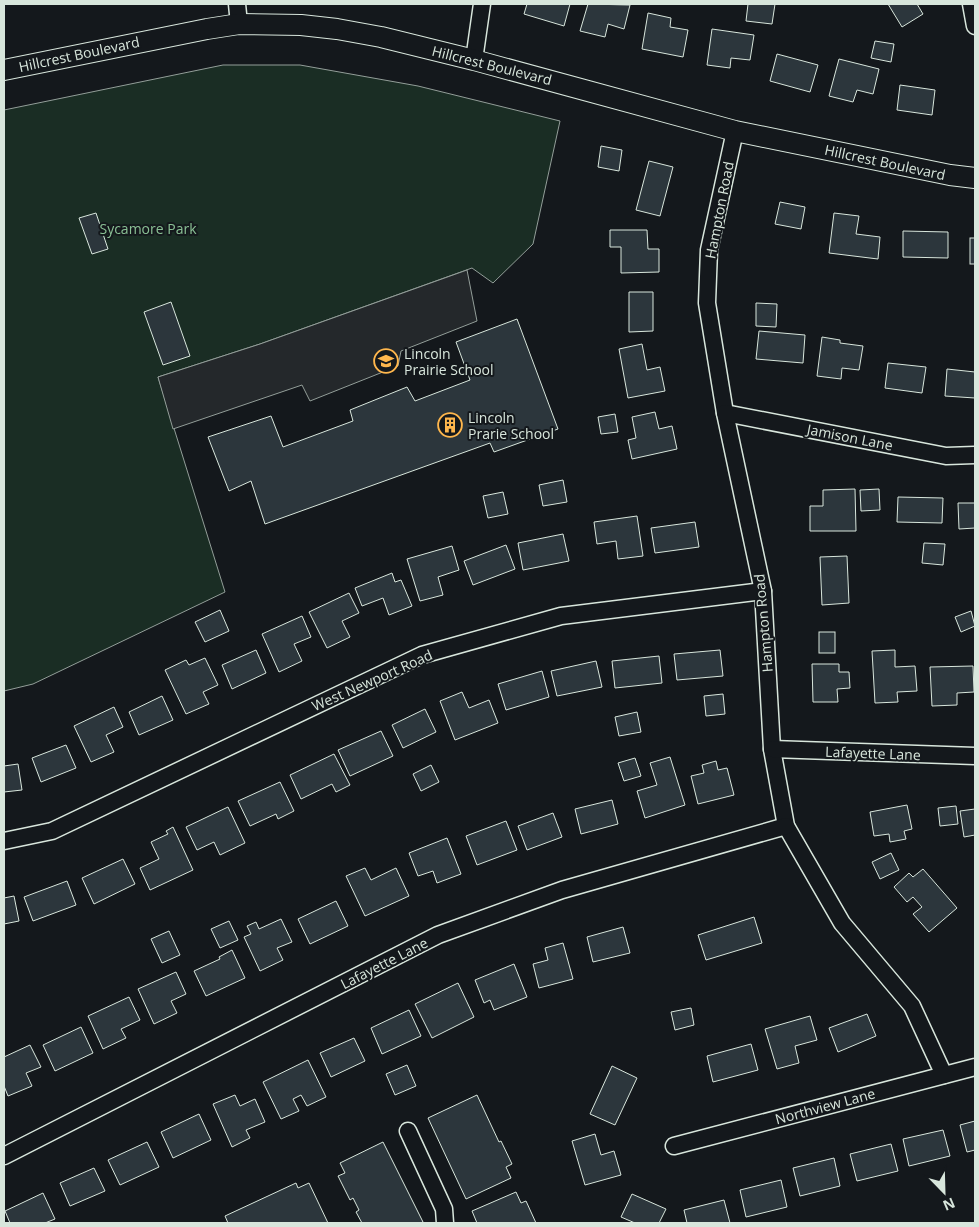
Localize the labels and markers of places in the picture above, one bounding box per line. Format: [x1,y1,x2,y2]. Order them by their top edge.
place label: Lincoln Prairie School [404,344,494,379]
school or university icon: Lincoln Prairie School [373,348,399,374]
place label: Lincoln Prarie School [468,408,554,443]
building icon: Lincoln Prarie School [437,412,463,438]

